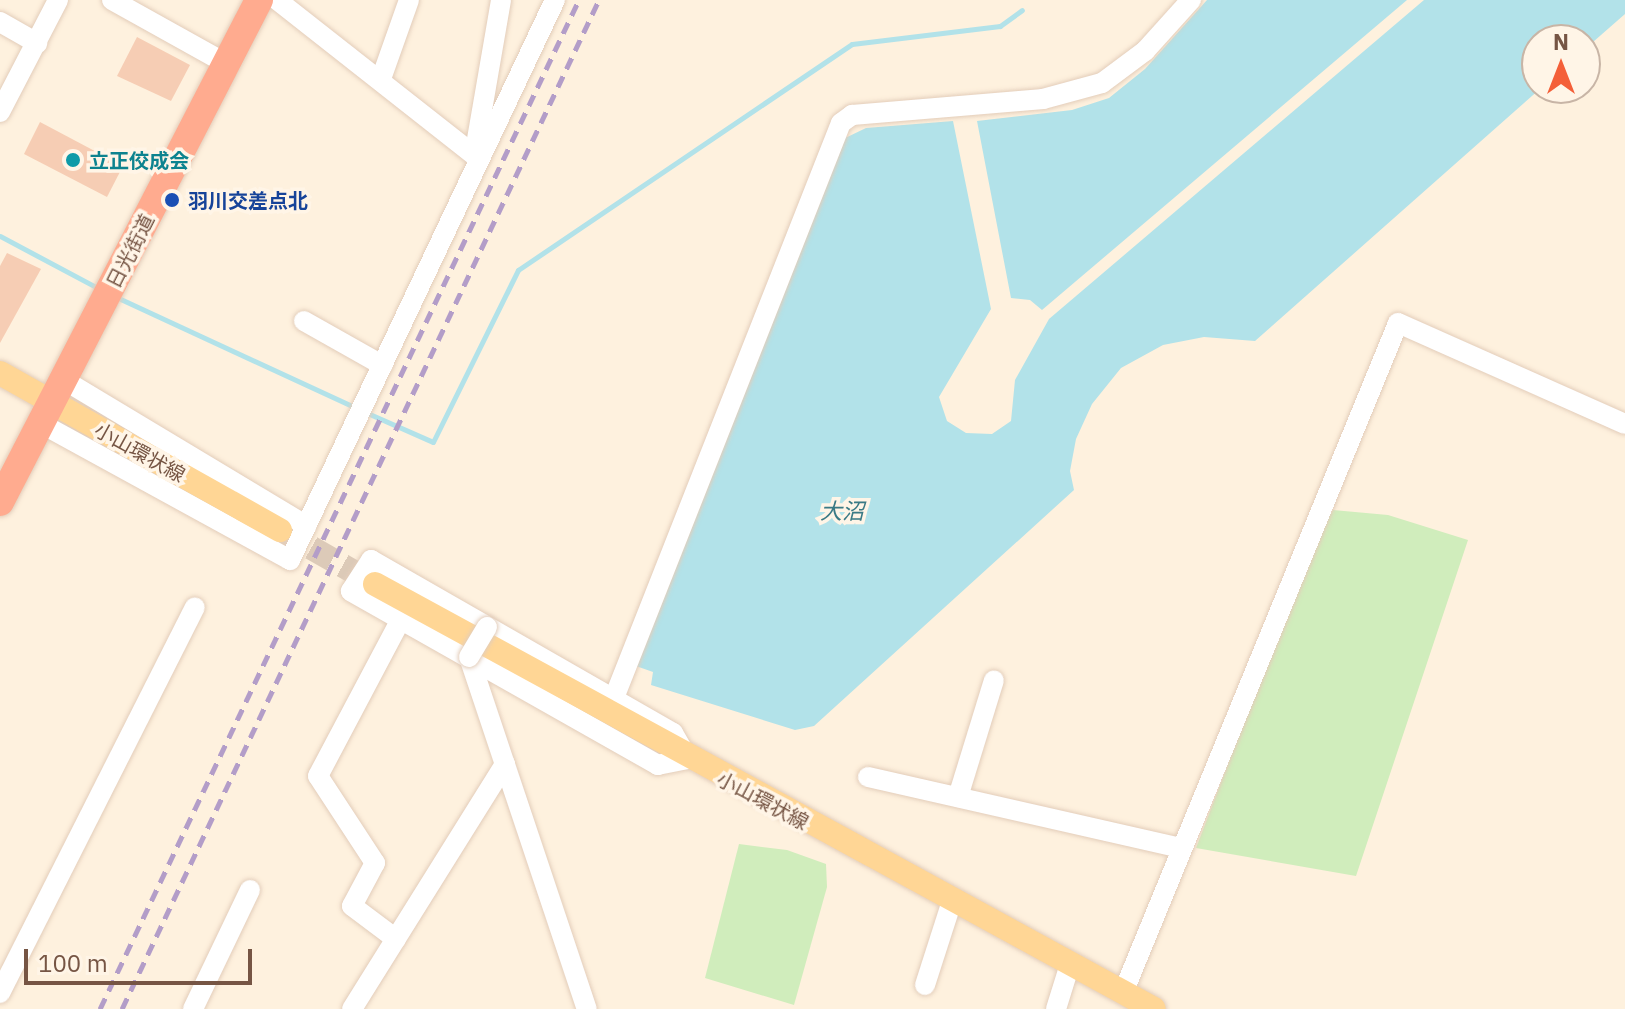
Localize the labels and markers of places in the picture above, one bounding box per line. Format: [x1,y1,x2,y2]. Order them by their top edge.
place label: 立正佼成会 [89,148,189,172]
marker: 立正佼成会 [64,151,82,169]
place label: 羽川交差点北 [188,188,308,212]
marker: 羽川交差点北 [163,191,181,209]

